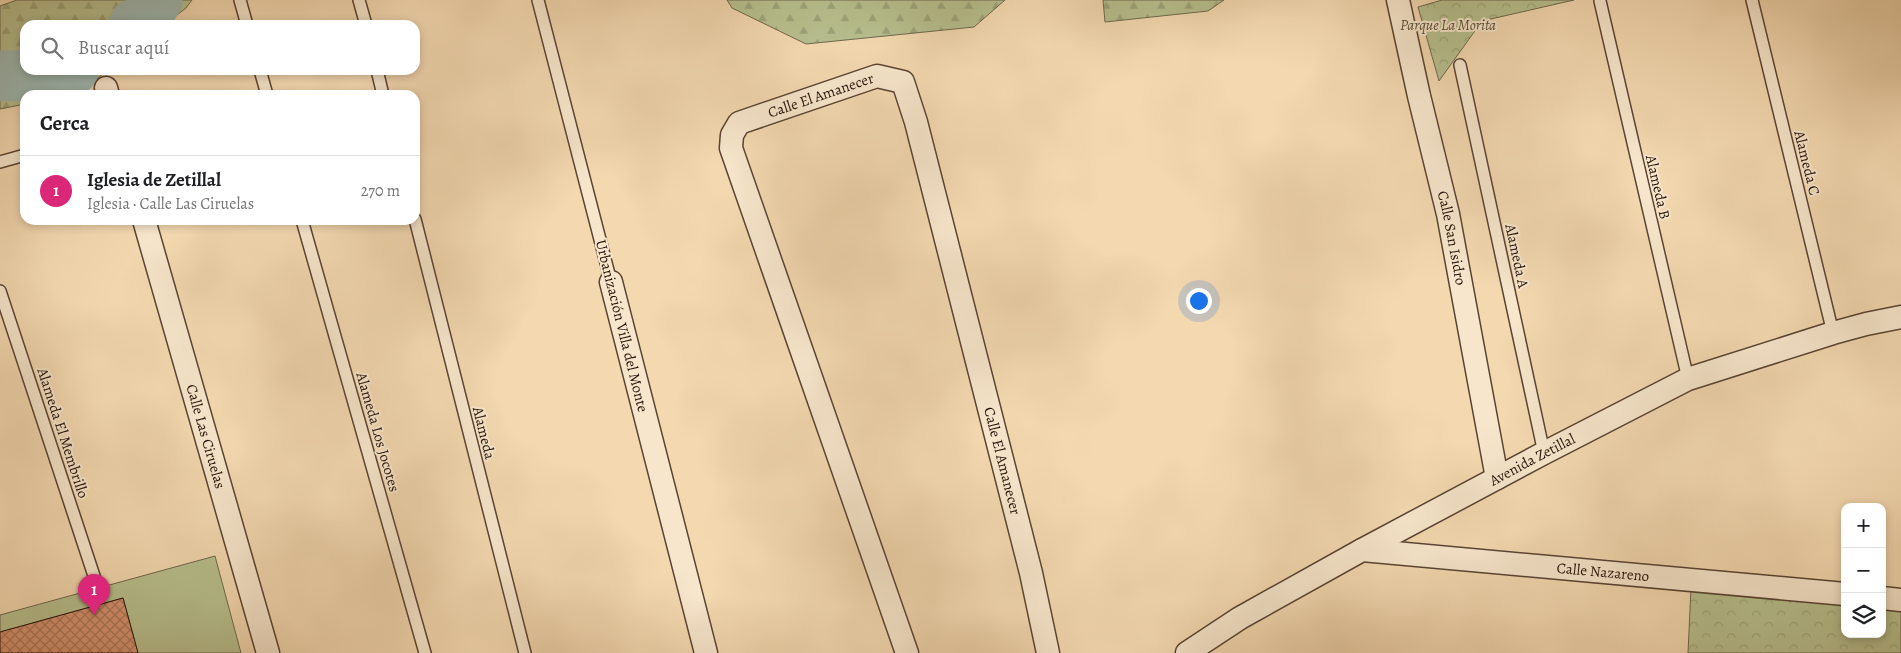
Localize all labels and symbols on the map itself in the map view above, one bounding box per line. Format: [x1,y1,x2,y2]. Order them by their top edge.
park label: Parque La Morita [1400,15,1496,35]
street label: Calle El Amanecer [765,68,876,122]
street label: Alameda C [1789,128,1825,197]
street label: Alameda B [1641,152,1675,221]
street label: Calle San Isidro [1433,189,1471,287]
street label: Alameda A [1500,221,1534,290]
street label: Urbanización Villa del Monte [591,238,653,415]
your location [1186,288,1212,314]
street label: Alameda El Membrillo [32,364,93,501]
street label: Alameda Los Jocotes [351,369,405,494]
street label: Calle Las Ciruelas [182,382,230,491]
street label: Alameda [468,404,500,461]
street label: Calle El Amanecer [979,405,1026,517]
street label: Avenida Zetillal [1485,429,1579,491]
street label: Calle Nazareno [1556,558,1650,586]
pin: 1 [78,574,110,615]

